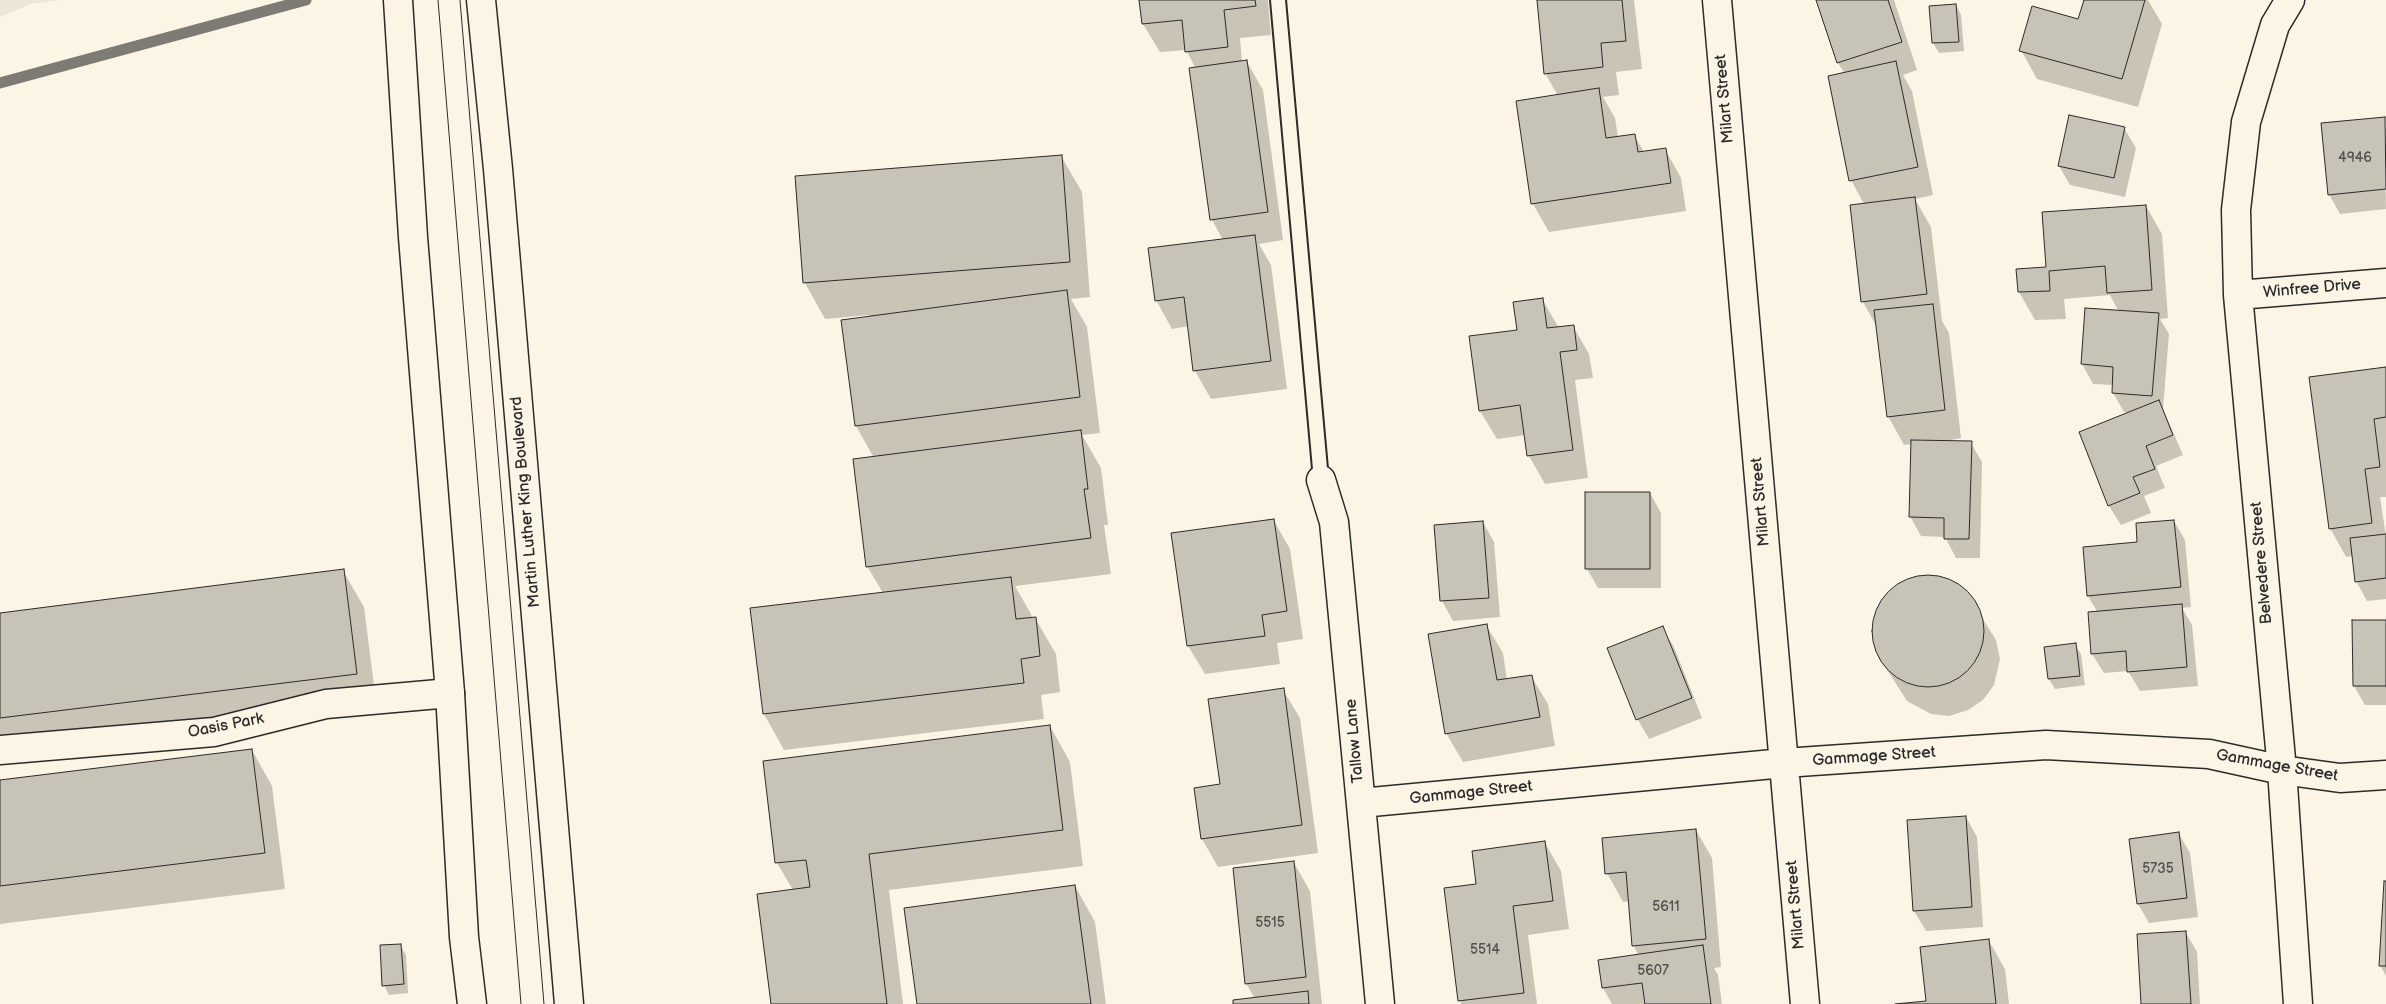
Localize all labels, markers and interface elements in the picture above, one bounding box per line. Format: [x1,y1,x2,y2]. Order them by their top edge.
street label: Milart Street [1712,54,1738,144]
house number: 4946 [2338,150,2372,166]
street label: Winfree Drive [2262,275,2362,303]
street label: Martin Luther King Boulevard [507,396,545,608]
street label: Milart Street [1748,457,1774,547]
street label: Belvedere Street [2247,501,2277,625]
street label: Tallow Lane [1342,698,1368,784]
street label: Oasis Park [186,709,266,743]
street label: Gammage Street [1812,743,1936,771]
street label: Gammage Street [2214,746,2340,786]
street label: Gammage Street [1409,777,1533,809]
street label: Milart Street [1783,860,1809,950]
house number: 5735 [2142,861,2174,877]
house number: 5611 [1652,899,1680,915]
house number: 5515 [1255,915,1285,931]
house number: 5514 [1470,942,1500,958]
house number: 5607 [1637,963,1669,979]

